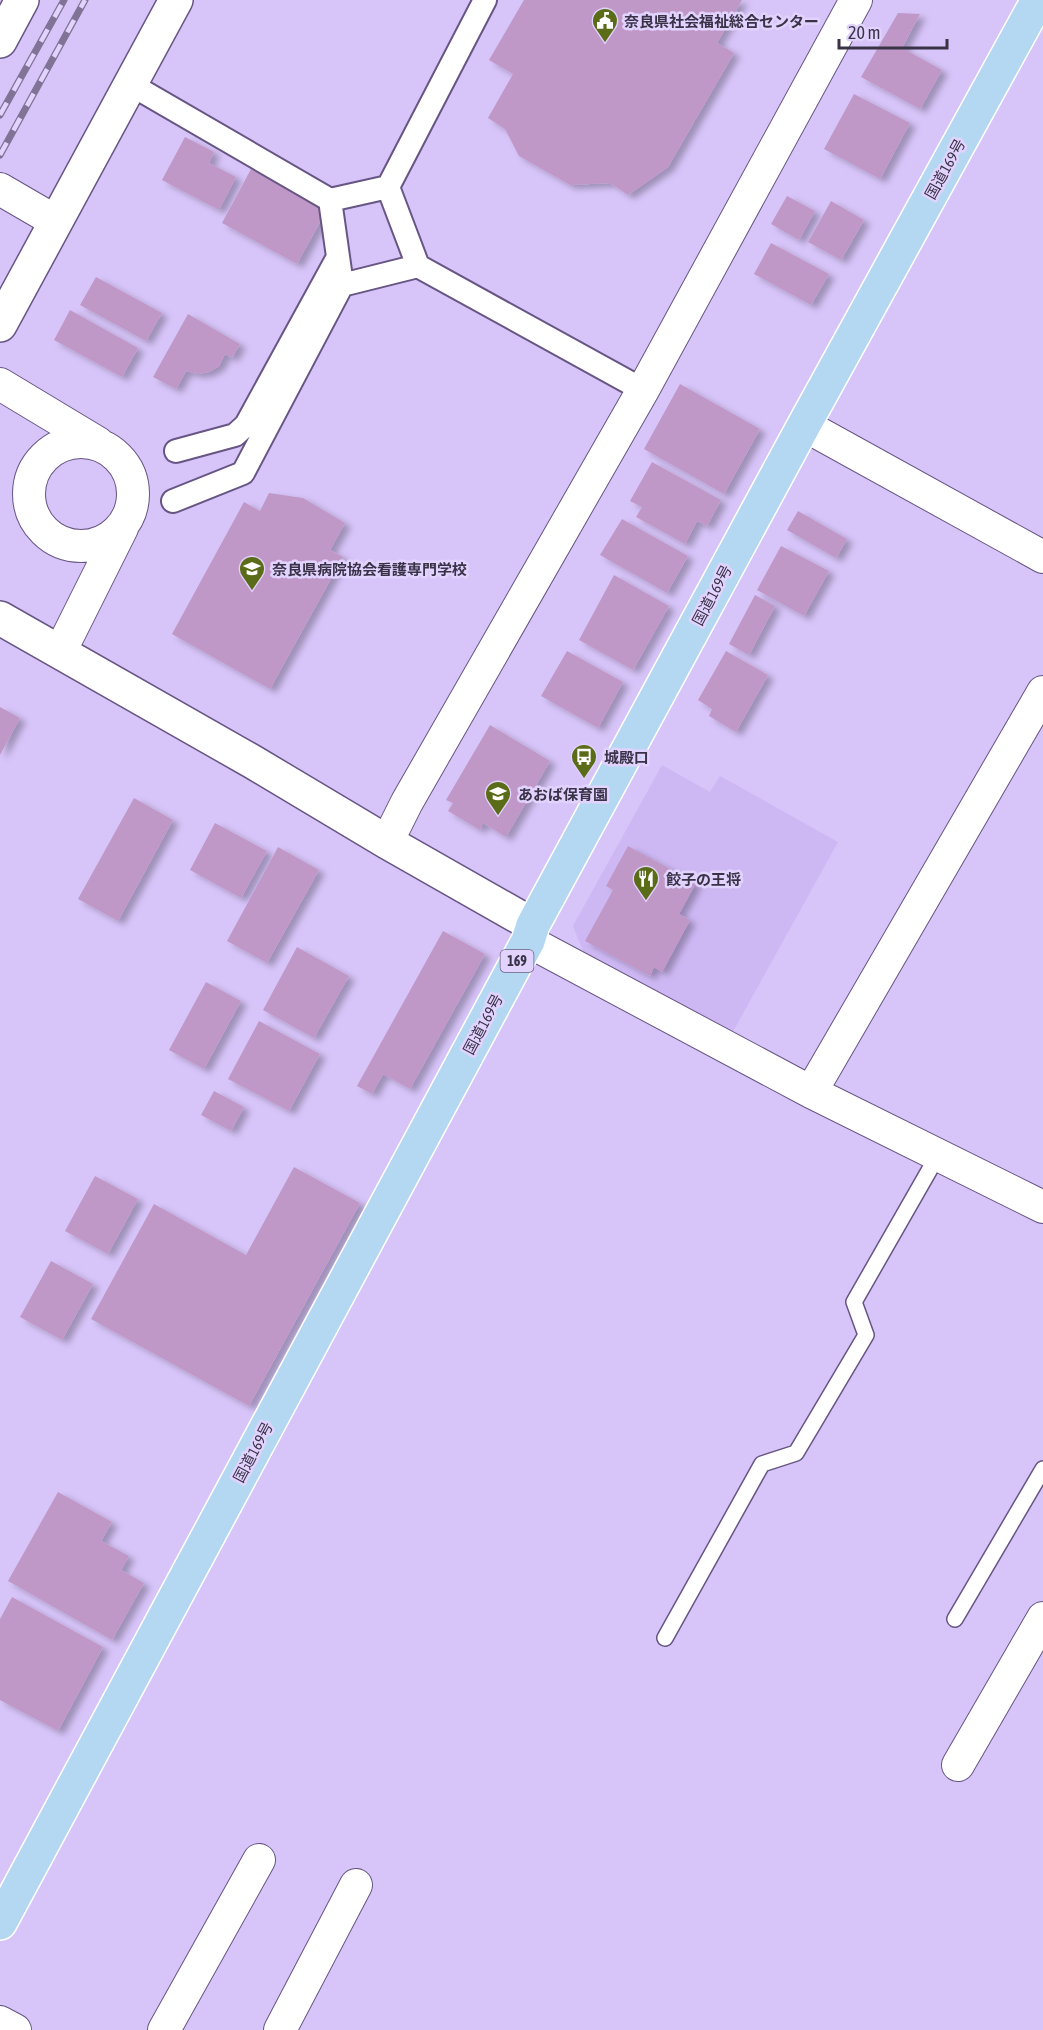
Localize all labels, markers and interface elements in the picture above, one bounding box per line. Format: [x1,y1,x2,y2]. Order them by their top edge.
public building icon: 奈良県社会福祉総合センター [590,6,620,44]
scale bar [839,12,947,50]
place label: 奈良県社会福祉総合センター [624,13,819,30]
text: 20 m [848,22,880,43]
street label: 国道169号 [922,136,968,202]
school or university icon: 奈良県病院協会看護専門学校 [237,554,267,592]
place label: 奈良県病院協会看護専門学校 [272,561,467,578]
street label: 国道169号 [689,562,735,628]
bus stop icon: 城殿口 [569,742,599,780]
place label: 城殿口 [604,749,649,766]
school or university icon: あおば保育園 [483,779,513,817]
place label: あおば保育園 [518,786,608,803]
restaurant icon: 餃子の王将 [631,864,661,902]
place label: 餃子の王将 [666,871,741,888]
road number: 169 [500,950,534,972]
street label: 国道169号 [460,991,506,1057]
street label: 国道169号 [230,1419,276,1485]

